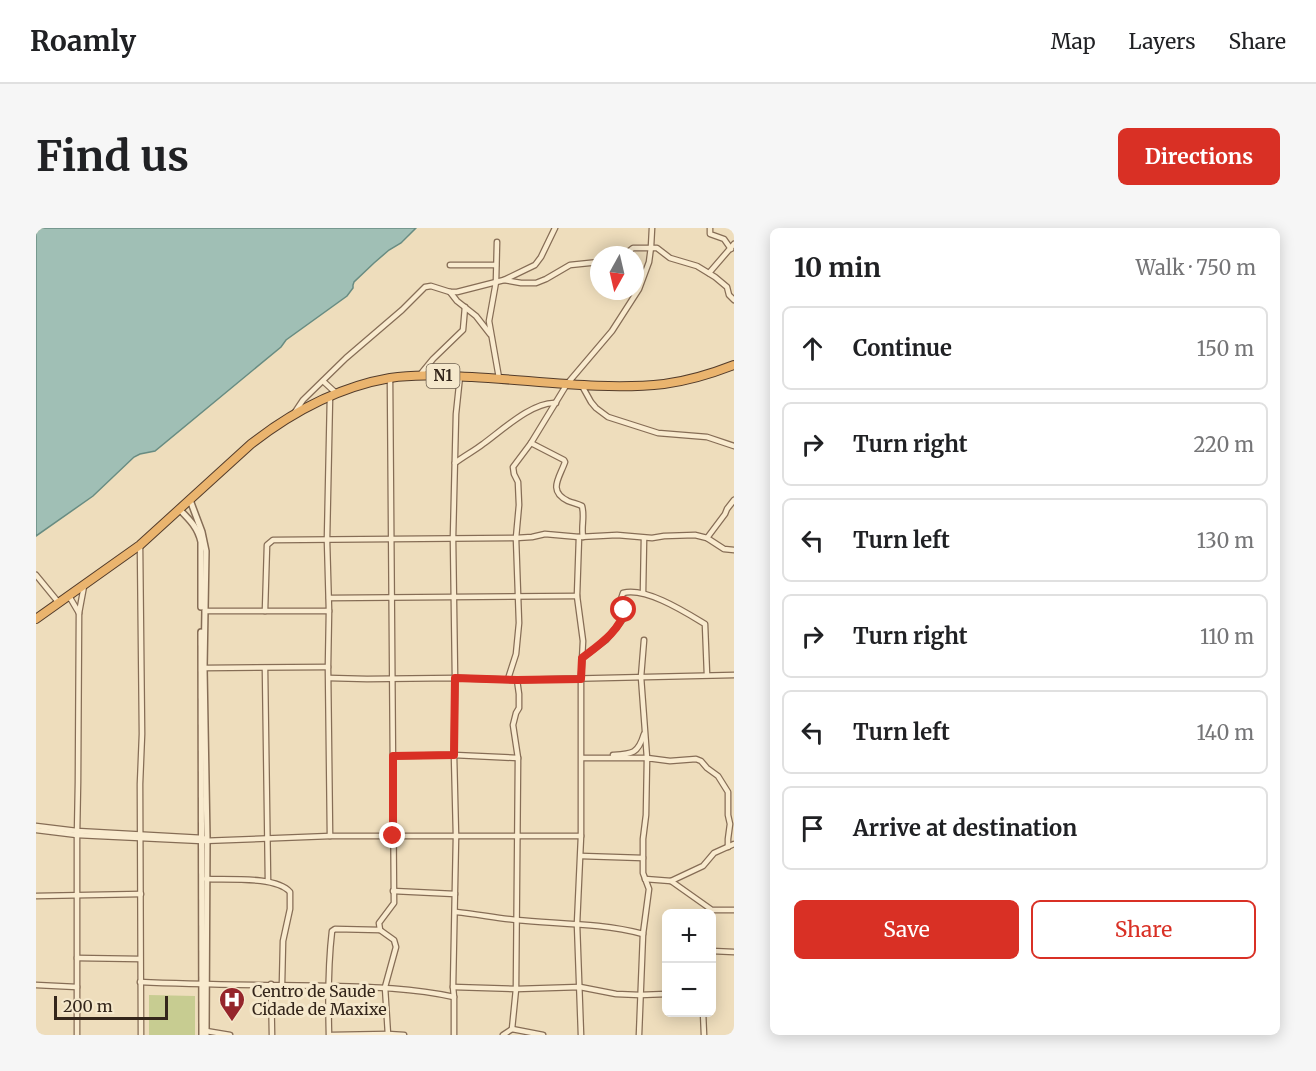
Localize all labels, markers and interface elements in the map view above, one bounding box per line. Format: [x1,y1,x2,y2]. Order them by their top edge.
text: Roamly [30,23,136,59]
text: Map [1051,28,1096,55]
text: Layers [1129,28,1196,55]
text: Share [1229,28,1286,55]
button: Directions [1118,128,1280,185]
text: Find us [36,130,189,182]
north arrow [590,246,644,300]
text: 10 min [794,251,881,284]
text: Walk · 750 m [1136,255,1256,280]
icon: ahead [796,332,829,365]
text: Continue [853,334,952,362]
text: 150 m [1197,336,1254,361]
road number: N1 [426,364,460,388]
icon: right [796,428,829,461]
text: Turn right [853,430,967,458]
text: 220 m [1194,432,1254,457]
icon: left [796,524,829,557]
text: Turn left [853,526,950,554]
text: 130 m [1197,528,1254,553]
route start [610,596,636,622]
icon: right [796,620,829,653]
text: Turn right [853,622,967,650]
text: 110 m [1200,624,1254,649]
icon: left [796,716,829,749]
text: Turn left [853,718,950,746]
text: 140 m [1197,720,1254,745]
icon: arrive [796,812,829,845]
text: Arrive at destination [853,814,1077,842]
route end [379,822,405,848]
button: Save [794,900,1019,959]
button: Share [1031,900,1256,959]
map controls [662,909,716,1017]
button: + [662,909,716,963]
button: − [662,963,716,1017]
place label: Centro de Saude Cidade de Maxixe [252,981,387,1019]
hospital icon: Centro de Saude Cidade de Maxixe [217,985,247,1023]
scale bar [54,993,168,1020]
text: 200 m [63,996,113,1016]

